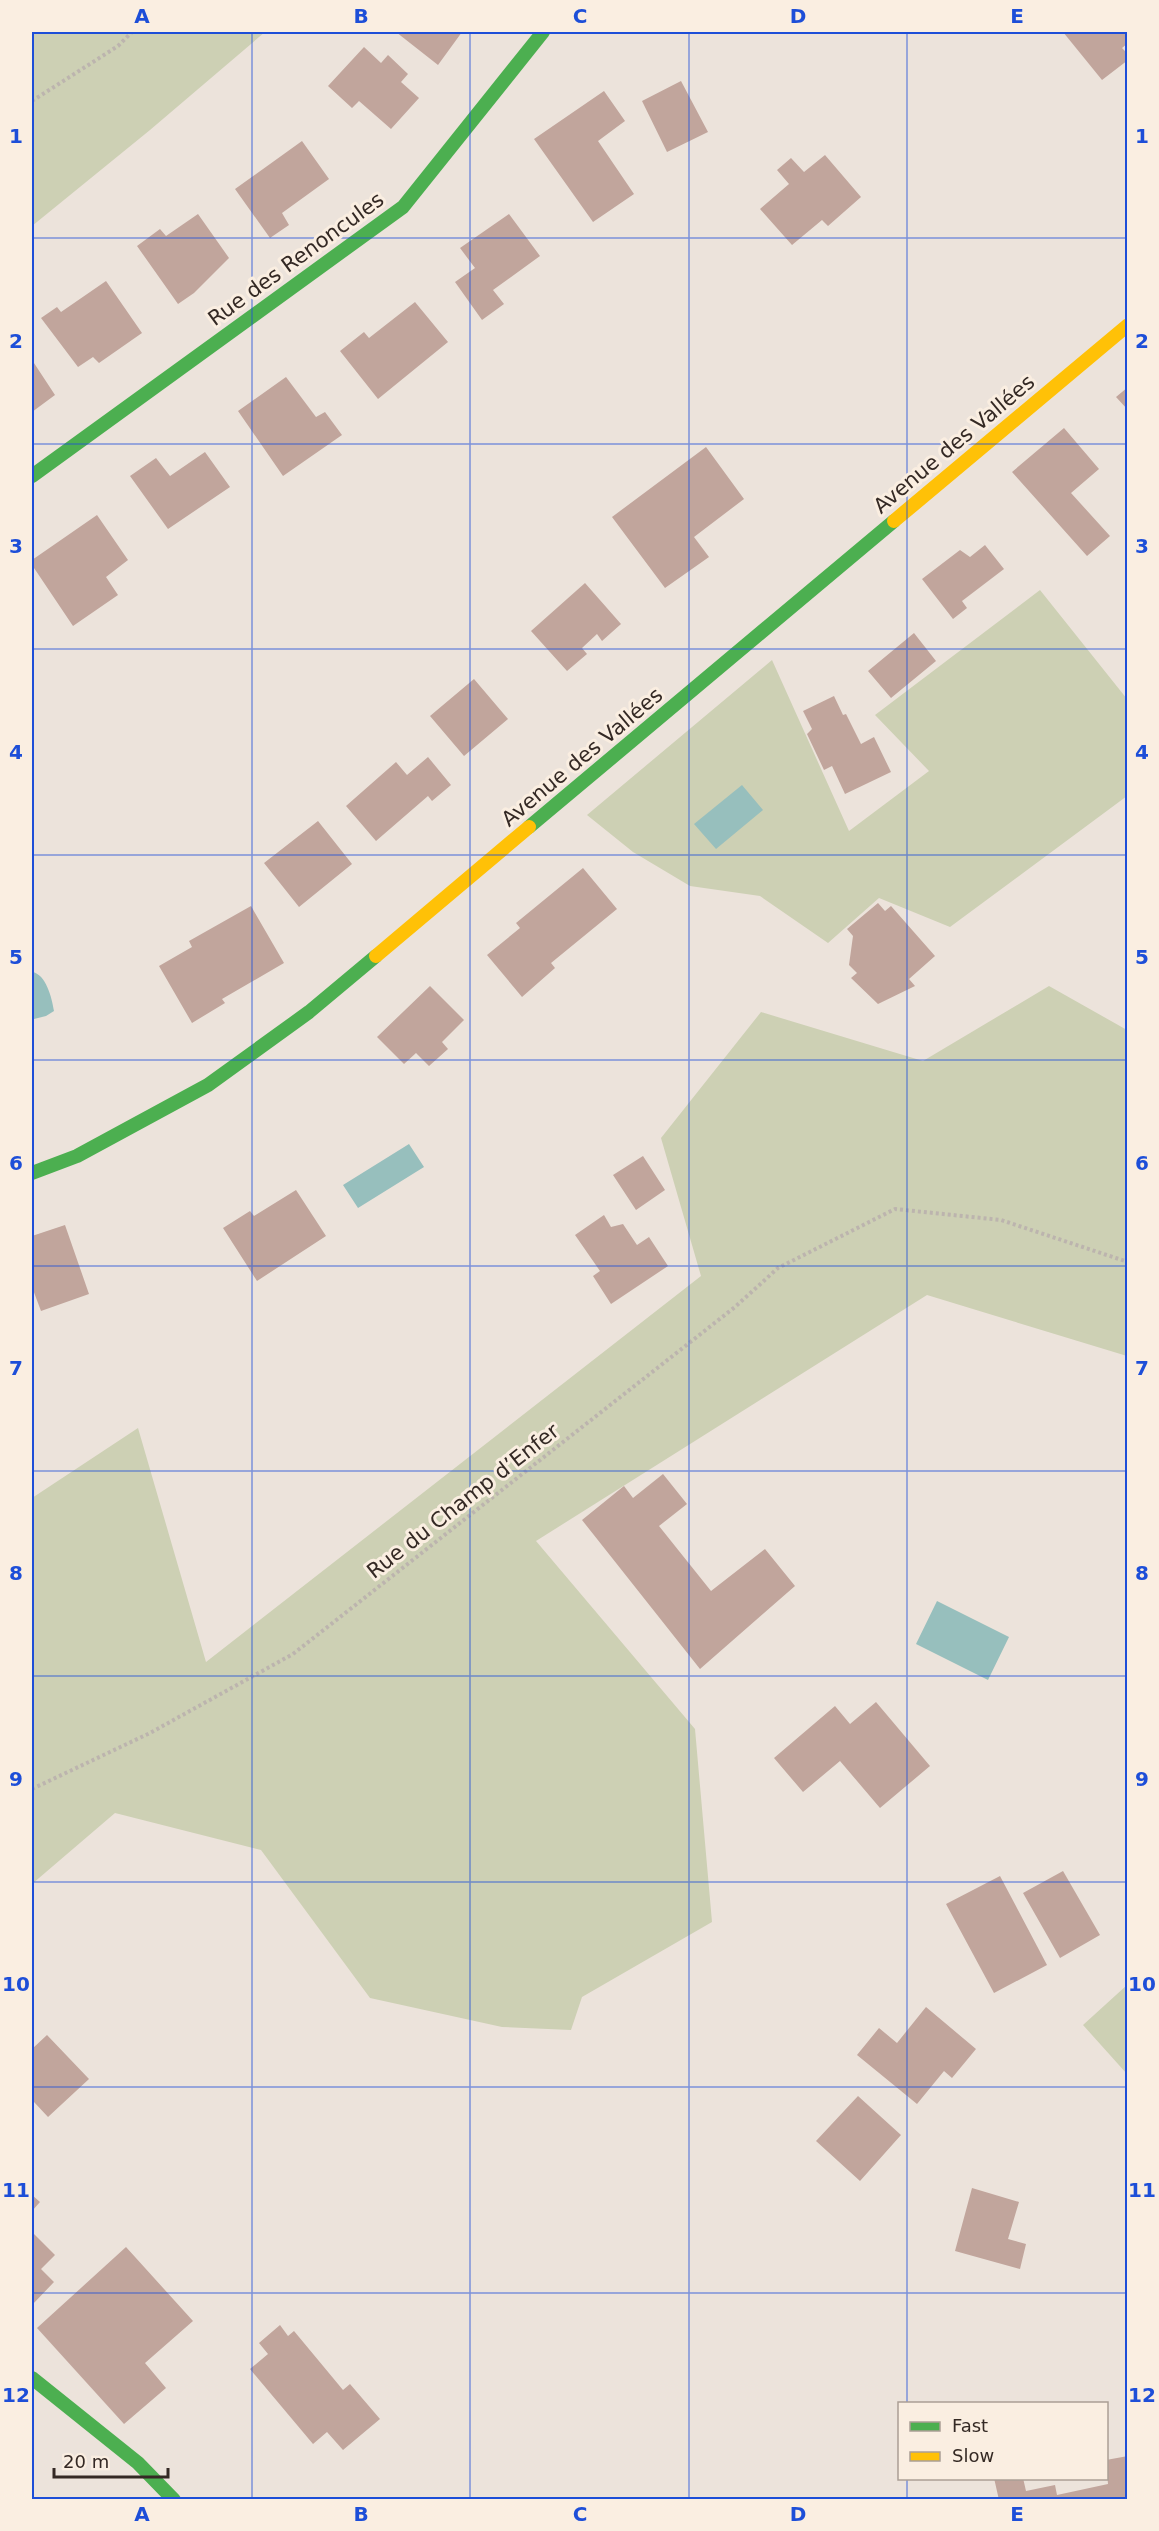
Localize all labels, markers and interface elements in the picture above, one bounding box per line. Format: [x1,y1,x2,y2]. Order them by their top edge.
text: A [134,4,150,28]
text: B [353,4,369,28]
text: C [573,4,587,28]
text: D [790,4,806,28]
text: E [1010,4,1024,28]
text: 1 [9,124,23,148]
text: 1 [1135,124,1149,148]
street label: Rue des Renoncules [204,187,388,331]
text: 2 [9,329,23,353]
text: 2 [1135,329,1149,353]
street label: Avenue des Vallées [869,370,1039,518]
text: 3 [9,534,23,558]
text: 3 [1135,534,1149,558]
street label: Avenue des Vallées [497,683,667,831]
text: 4 [9,740,23,764]
text: 4 [1135,740,1149,764]
text: 5 [9,945,23,969]
text: 5 [1135,945,1149,969]
text: 6 [9,1151,23,1175]
text: 6 [1135,1151,1149,1175]
text: 7 [9,1356,23,1380]
text: 7 [1135,1356,1149,1380]
street label: Rue du Champ d’Enfer [362,1418,564,1583]
text: 8 [9,1561,23,1585]
text: 8 [1135,1561,1149,1585]
text: 9 [9,1767,23,1791]
text: 9 [1135,1767,1149,1791]
text: 10 [2,1972,30,1996]
text: 10 [1128,1972,1156,1996]
text: 11 [2,2178,30,2202]
text: 11 [1128,2178,1156,2202]
text: 12 [2,2383,30,2407]
text: 12 [1128,2383,1156,2407]
legend [898,2402,1108,2480]
text: Fast [952,2415,988,2436]
scale bar [54,2441,168,2479]
text: Slow [952,2445,994,2466]
text: 20 m [63,2451,109,2472]
text: A [134,2502,150,2526]
text: B [353,2502,369,2526]
text: C [573,2502,587,2526]
text: D [790,2502,806,2526]
text: E [1010,2502,1024,2526]

